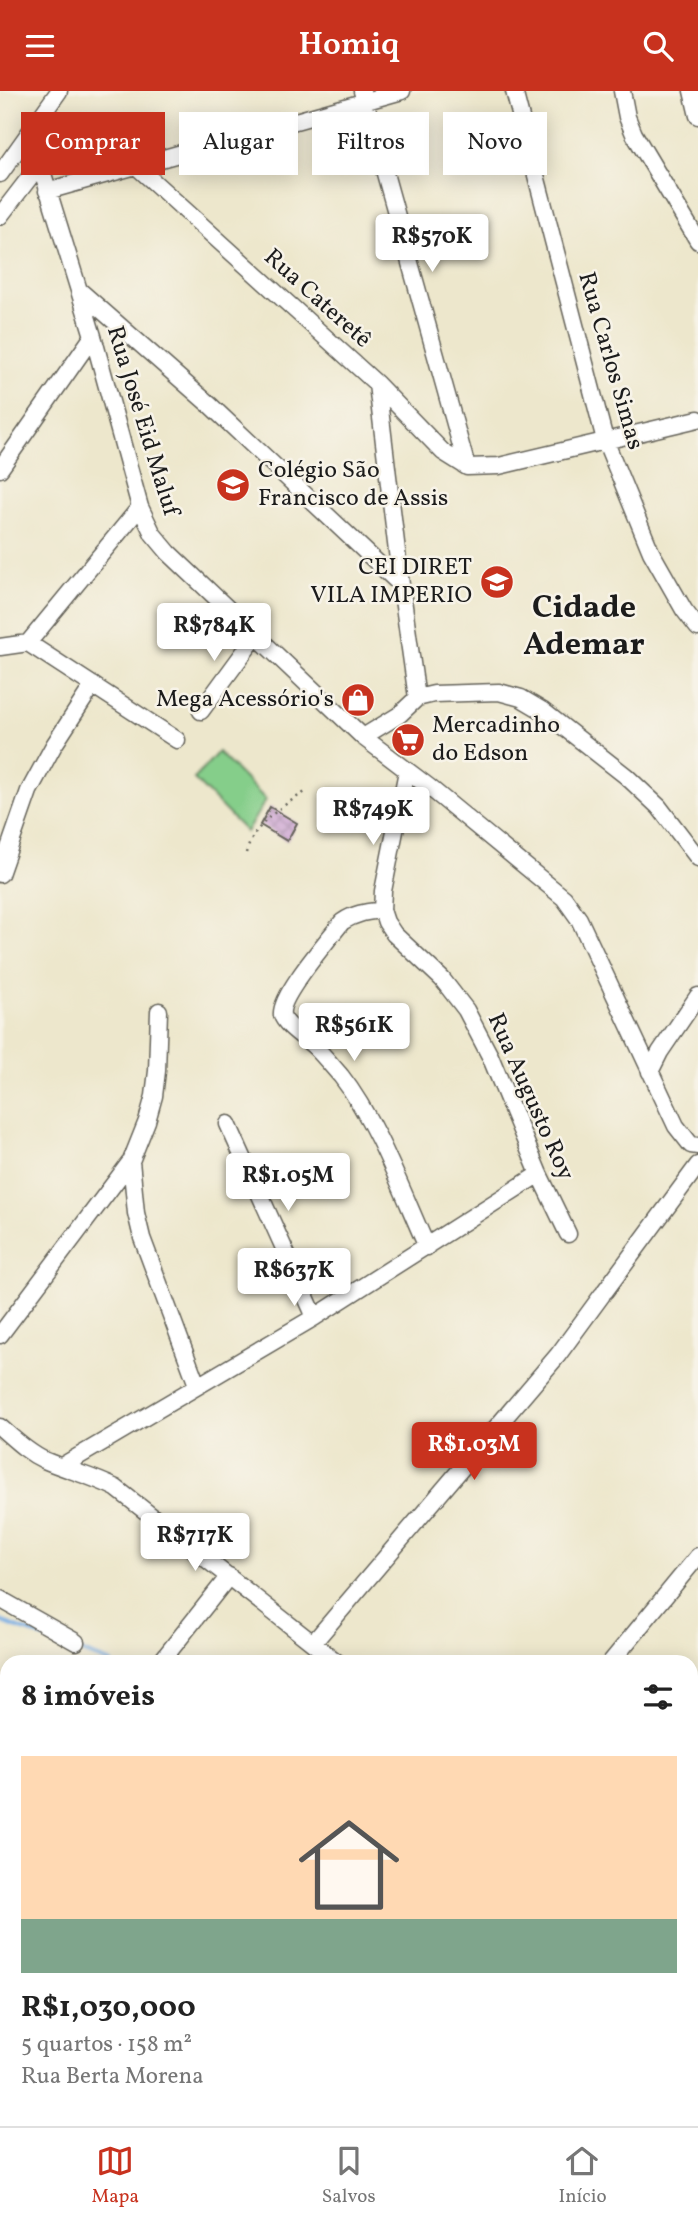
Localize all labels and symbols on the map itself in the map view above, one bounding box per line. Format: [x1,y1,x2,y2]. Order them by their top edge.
pin: R$570K [375,215,489,274]
street label: Rua Cateretê [256,241,378,357]
street label: Rua Carlos Simas [568,268,652,454]
street label: Rua José Eid Maluf [97,322,188,523]
place label: Colégio São Francisco de Assis [258,454,448,516]
school or university icon: Colégio São Francisco de Assis [214,466,252,504]
place label: CEI DIRET VILA IMPERIO [310,551,472,613]
school or university icon: CEI DIRET VILA IMPERIO [478,563,516,601]
district label: Cidade Ademar [523,587,645,668]
pin: R$784K [157,603,271,663]
shop icon: Mega Acessório's [339,681,377,719]
place label: Mega Acessório's [156,683,334,717]
place label: Mercadinho do Edson [432,709,560,771]
supermarket icon: Mercadinho do Edson [389,721,427,759]
pin: R$749K [316,787,430,847]
pin: R$561K [297,1003,411,1063]
street label: Rua Augusto Roy [478,1008,582,1186]
pin: R$1.05M [223,1153,353,1213]
pin: R$637K [237,1249,351,1308]
pin: R$1.03M [409,1423,539,1482]
pin: R$717K [138,1513,252,1573]

